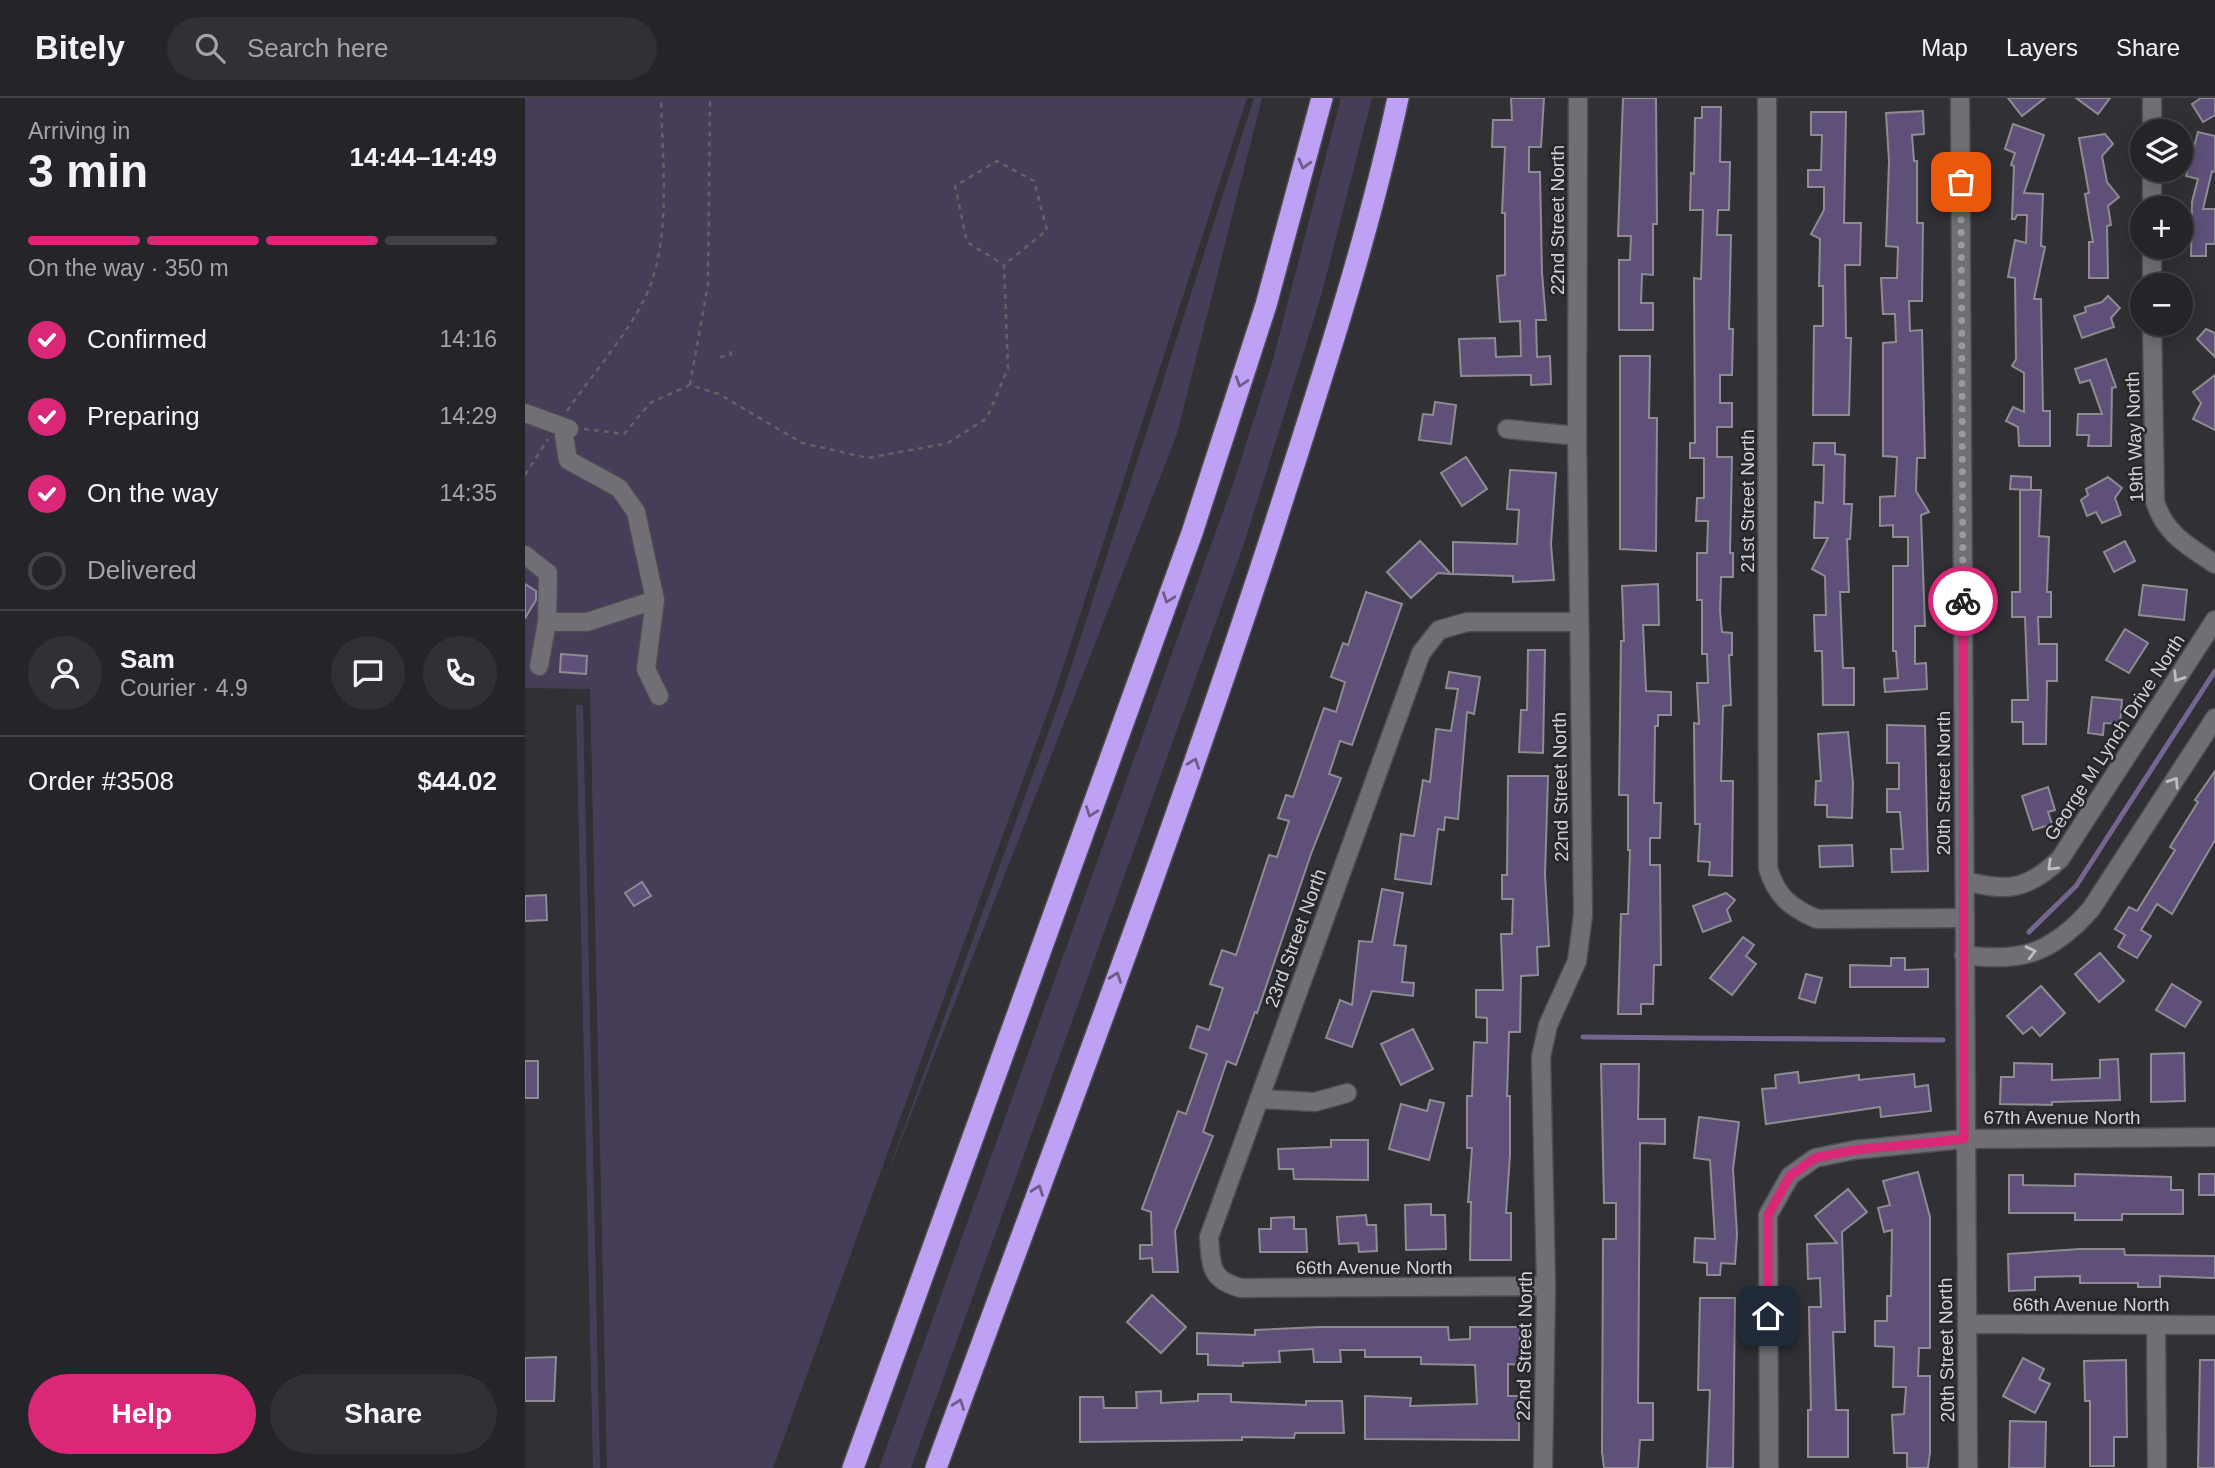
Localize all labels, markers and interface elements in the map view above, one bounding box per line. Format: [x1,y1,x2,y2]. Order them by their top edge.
search box [167,17,657,80]
text: Bitely [35,29,125,66]
icon: search [191,29,229,67]
text: Search here [247,33,389,63]
text: Map [1921,34,1968,61]
text: Layers [2006,34,2078,61]
text: Share [2116,34,2180,61]
text: Arriving in [28,118,130,144]
map controls [2130,119,2193,336]
button: layers [2130,119,2193,182]
text: 14:44–14:49 [350,142,497,172]
text: 3 min [28,145,148,197]
street label: 22nd Street North [1547,145,1568,295]
pin [1931,152,1991,212]
one-way arrow [1298,158,1312,170]
icon: bag [1942,163,1980,201]
button: + [2130,196,2193,259]
text: On the way · 350 m [28,255,229,281]
button: − [2130,273,2193,336]
icon: check [28,321,66,359]
text: Confirmed [87,324,207,354]
text: 14:16 [439,326,497,352]
street label: 19th Way North [2122,371,2147,503]
one-way arrow [1235,376,1249,388]
icon: check [28,398,66,436]
text: Preparing [87,401,200,431]
text: 14:29 [439,403,497,429]
street label: 21st Street North [1737,429,1758,573]
icon: check [28,475,66,513]
text: On the way [87,478,219,508]
text: 14:35 [439,480,497,506]
text: Delivered [87,555,197,585]
courier [1928,566,1998,636]
icon: bike [1944,582,1982,620]
one-way arrow [1163,592,1177,604]
street label: George M Lynch Drive North [2040,630,2189,844]
button: person [28,636,102,710]
button: chat [331,636,405,710]
button: phone [423,636,497,710]
text: Sam [120,644,175,674]
one-way arrow [2173,670,2186,683]
text: Courier · 4.9 [120,675,248,701]
street label: 20th Street North [1933,711,1954,855]
street label: 22nd Street North [1549,712,1572,862]
one-way arrow [1185,757,1199,769]
text: Order #3508 [28,766,174,796]
text: $44.02 [417,766,497,796]
one-way arrow [2165,777,2178,790]
one-way arrow [1085,805,1099,817]
one-way arrow [2048,858,2061,871]
street label: 23rd Street North [1261,866,1330,1010]
one-way arrow [2025,946,2037,960]
one-way arrow [1108,971,1122,983]
street label: 67th Avenue North [1983,1107,2141,1128]
one-way arrow [1030,1185,1044,1197]
street label: 66th Avenue North [1295,1257,1453,1278]
street label: 22nd Street North [1513,1271,1536,1421]
street label: 20th Street North [1935,1277,1958,1423]
pin [1738,1286,1798,1346]
street label: 66th Avenue North [2012,1294,2170,1315]
icon: home [1749,1297,1787,1335]
button: Help [28,1374,256,1454]
button: Share [270,1374,497,1454]
one-way arrow [951,1398,965,1410]

